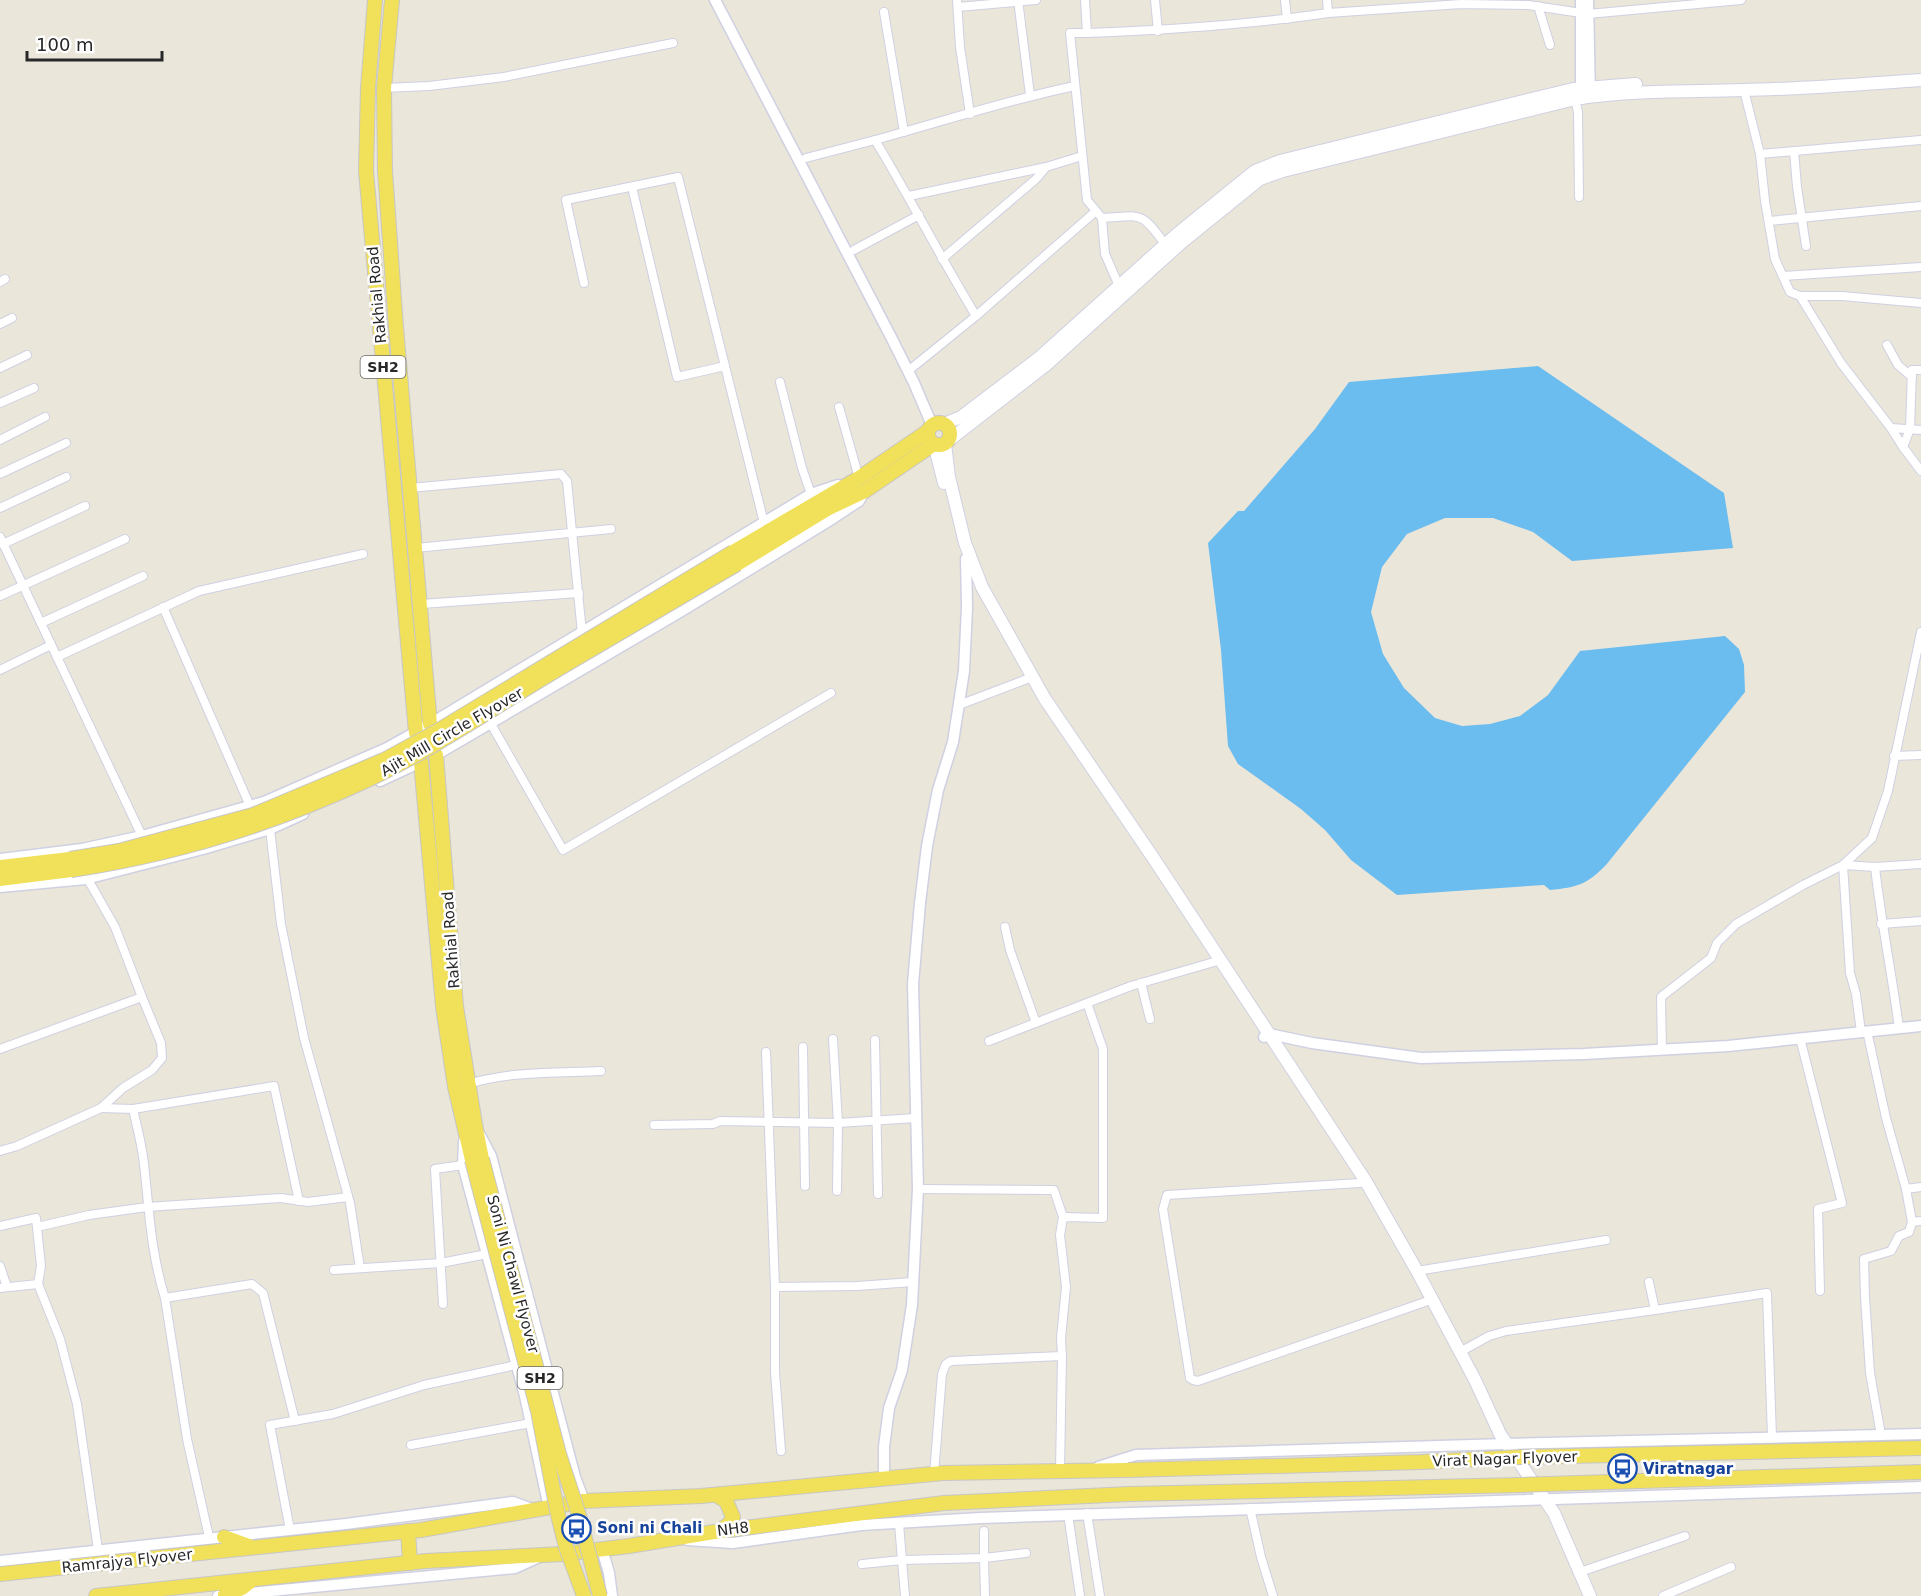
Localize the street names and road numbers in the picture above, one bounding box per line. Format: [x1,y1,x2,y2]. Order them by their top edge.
street label: Rakhial Road [364,246,390,344]
road number: SH2 [360,356,406,378]
street label: Ajit Mill Circle Flyover [378,683,527,780]
street label: Rakhial Road [439,891,463,989]
street label: Soni Ni Chawl Flyover [483,1193,543,1356]
road number: SH2 [518,1367,562,1389]
street label: Virat Nagar Flyover [1432,1447,1579,1471]
street label: NH8 [716,1518,750,1540]
street label: Ramrajya Flyover [61,1545,194,1577]

